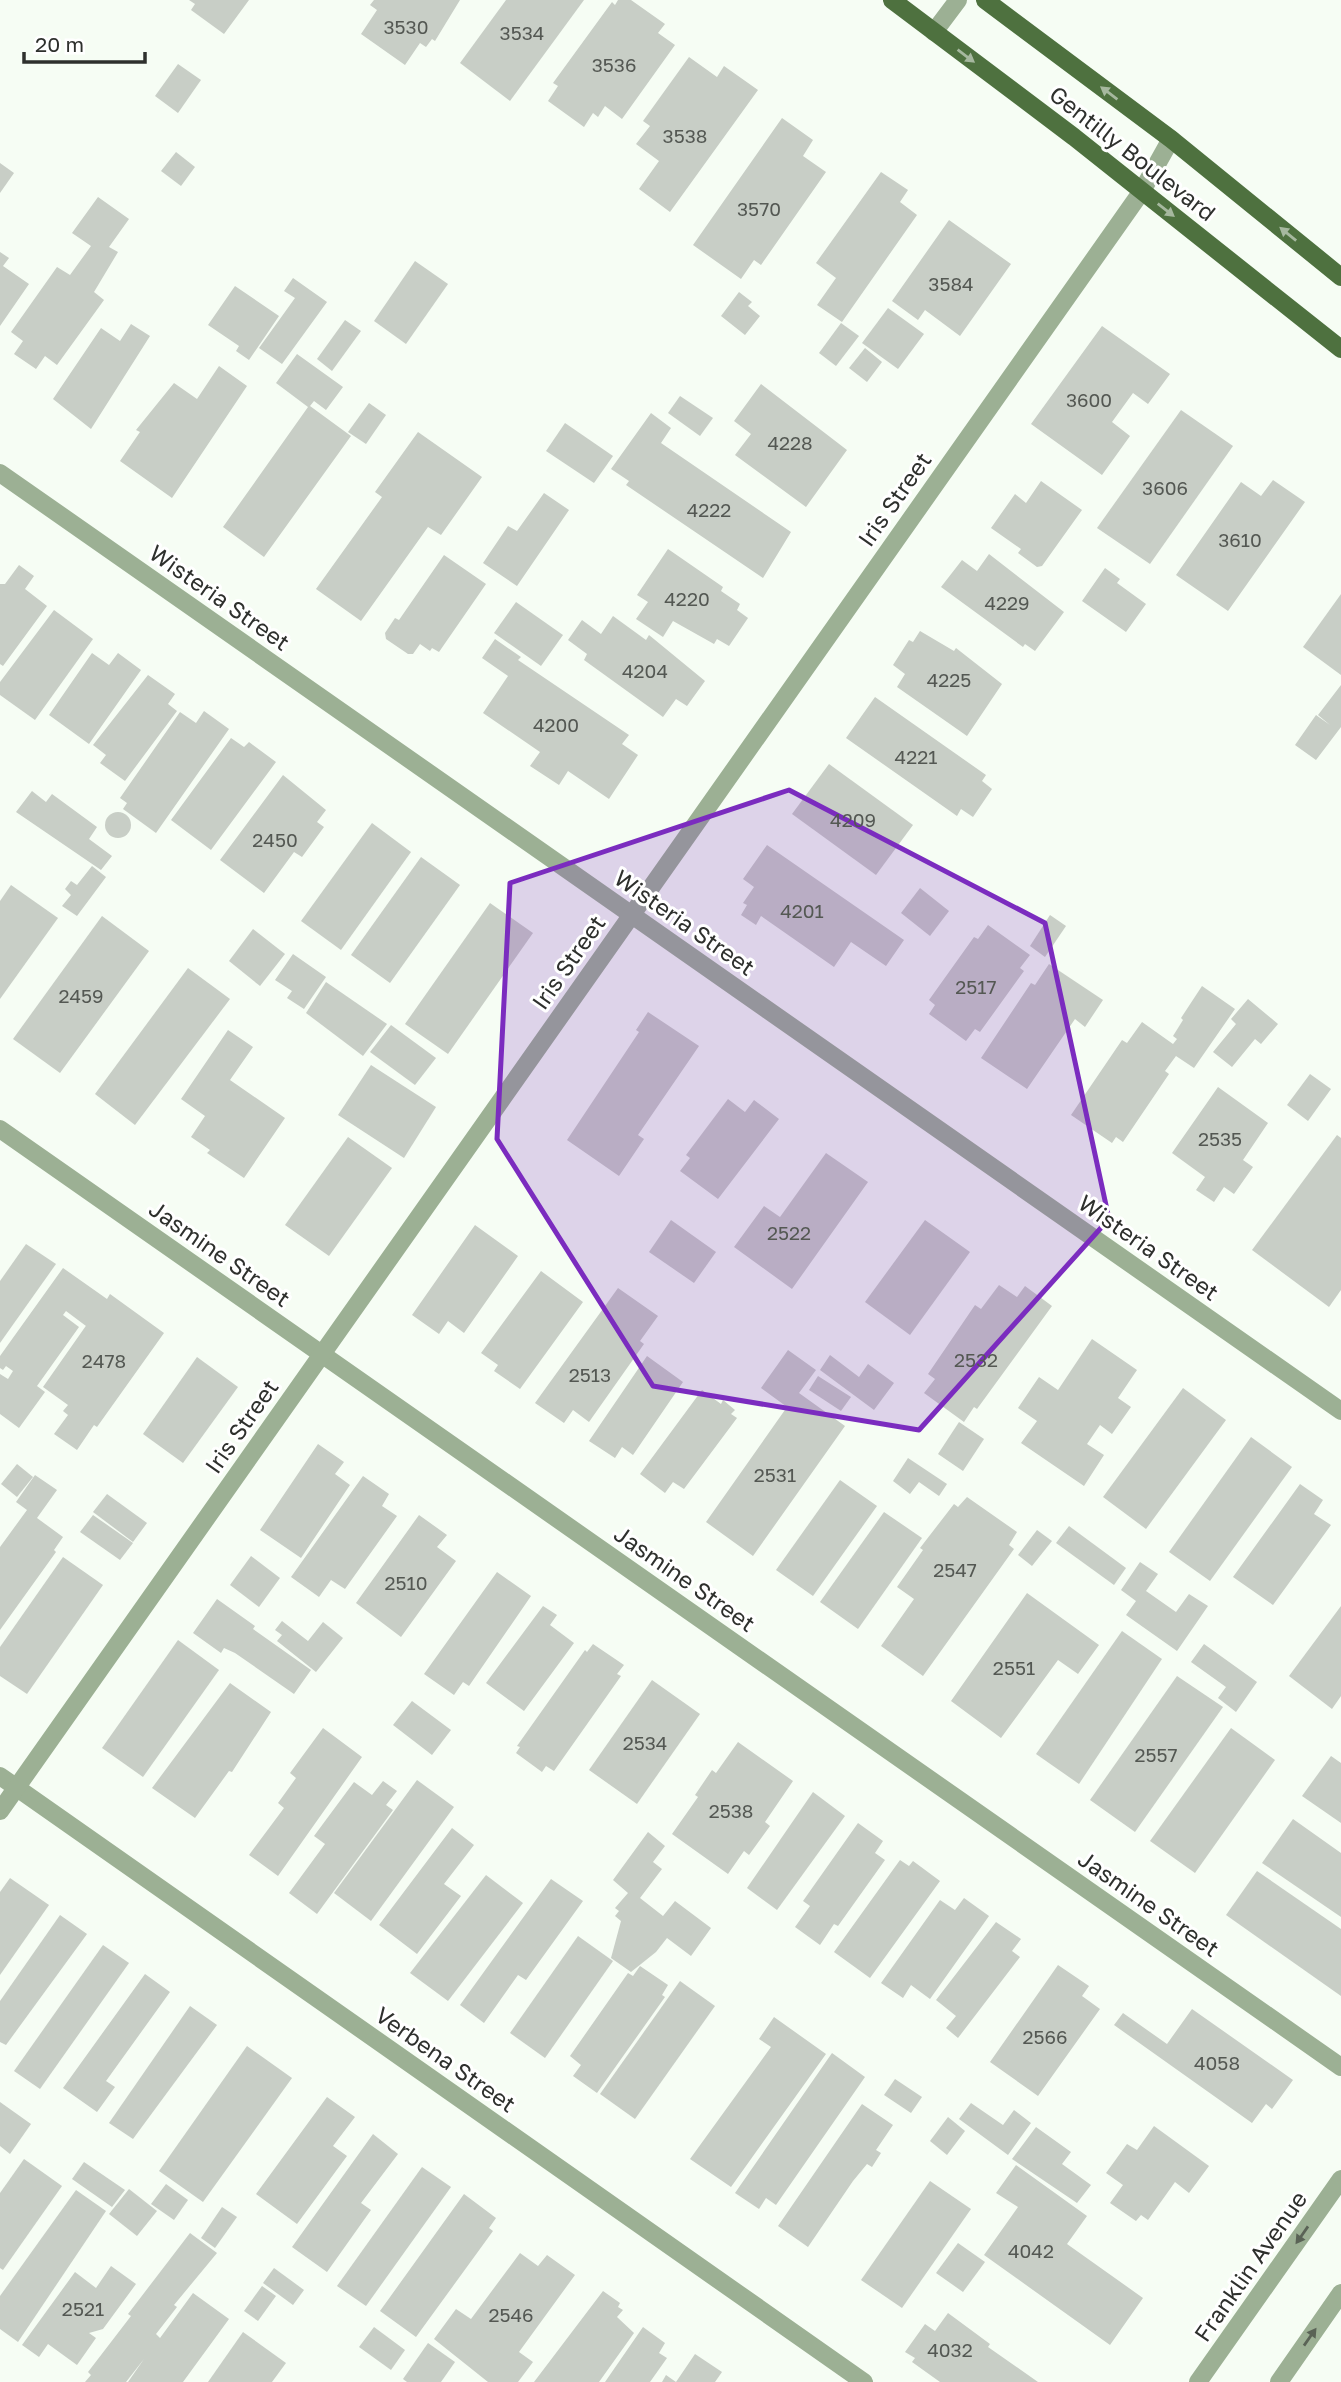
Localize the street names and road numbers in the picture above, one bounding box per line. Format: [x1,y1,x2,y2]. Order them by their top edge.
street label: Gentilly Boulevard [1044,79,1222,227]
street label: Iris Street [851,447,937,551]
street label: Wisteria Street [144,538,296,656]
street label: Wisteria Street [609,863,761,981]
street label: Iris Street [525,910,611,1014]
street label: Wisteria Street [1073,1188,1225,1306]
street label: Jasmine Street [144,1194,296,1312]
street label: Iris Street [198,1374,284,1478]
street label: Jasmine Street [609,1519,761,1637]
street label: Jasmine Street [1073,1844,1225,1962]
street label: Verbena Street [370,2000,522,2118]
street label: Franklin Avenue [1188,2185,1312,2347]

